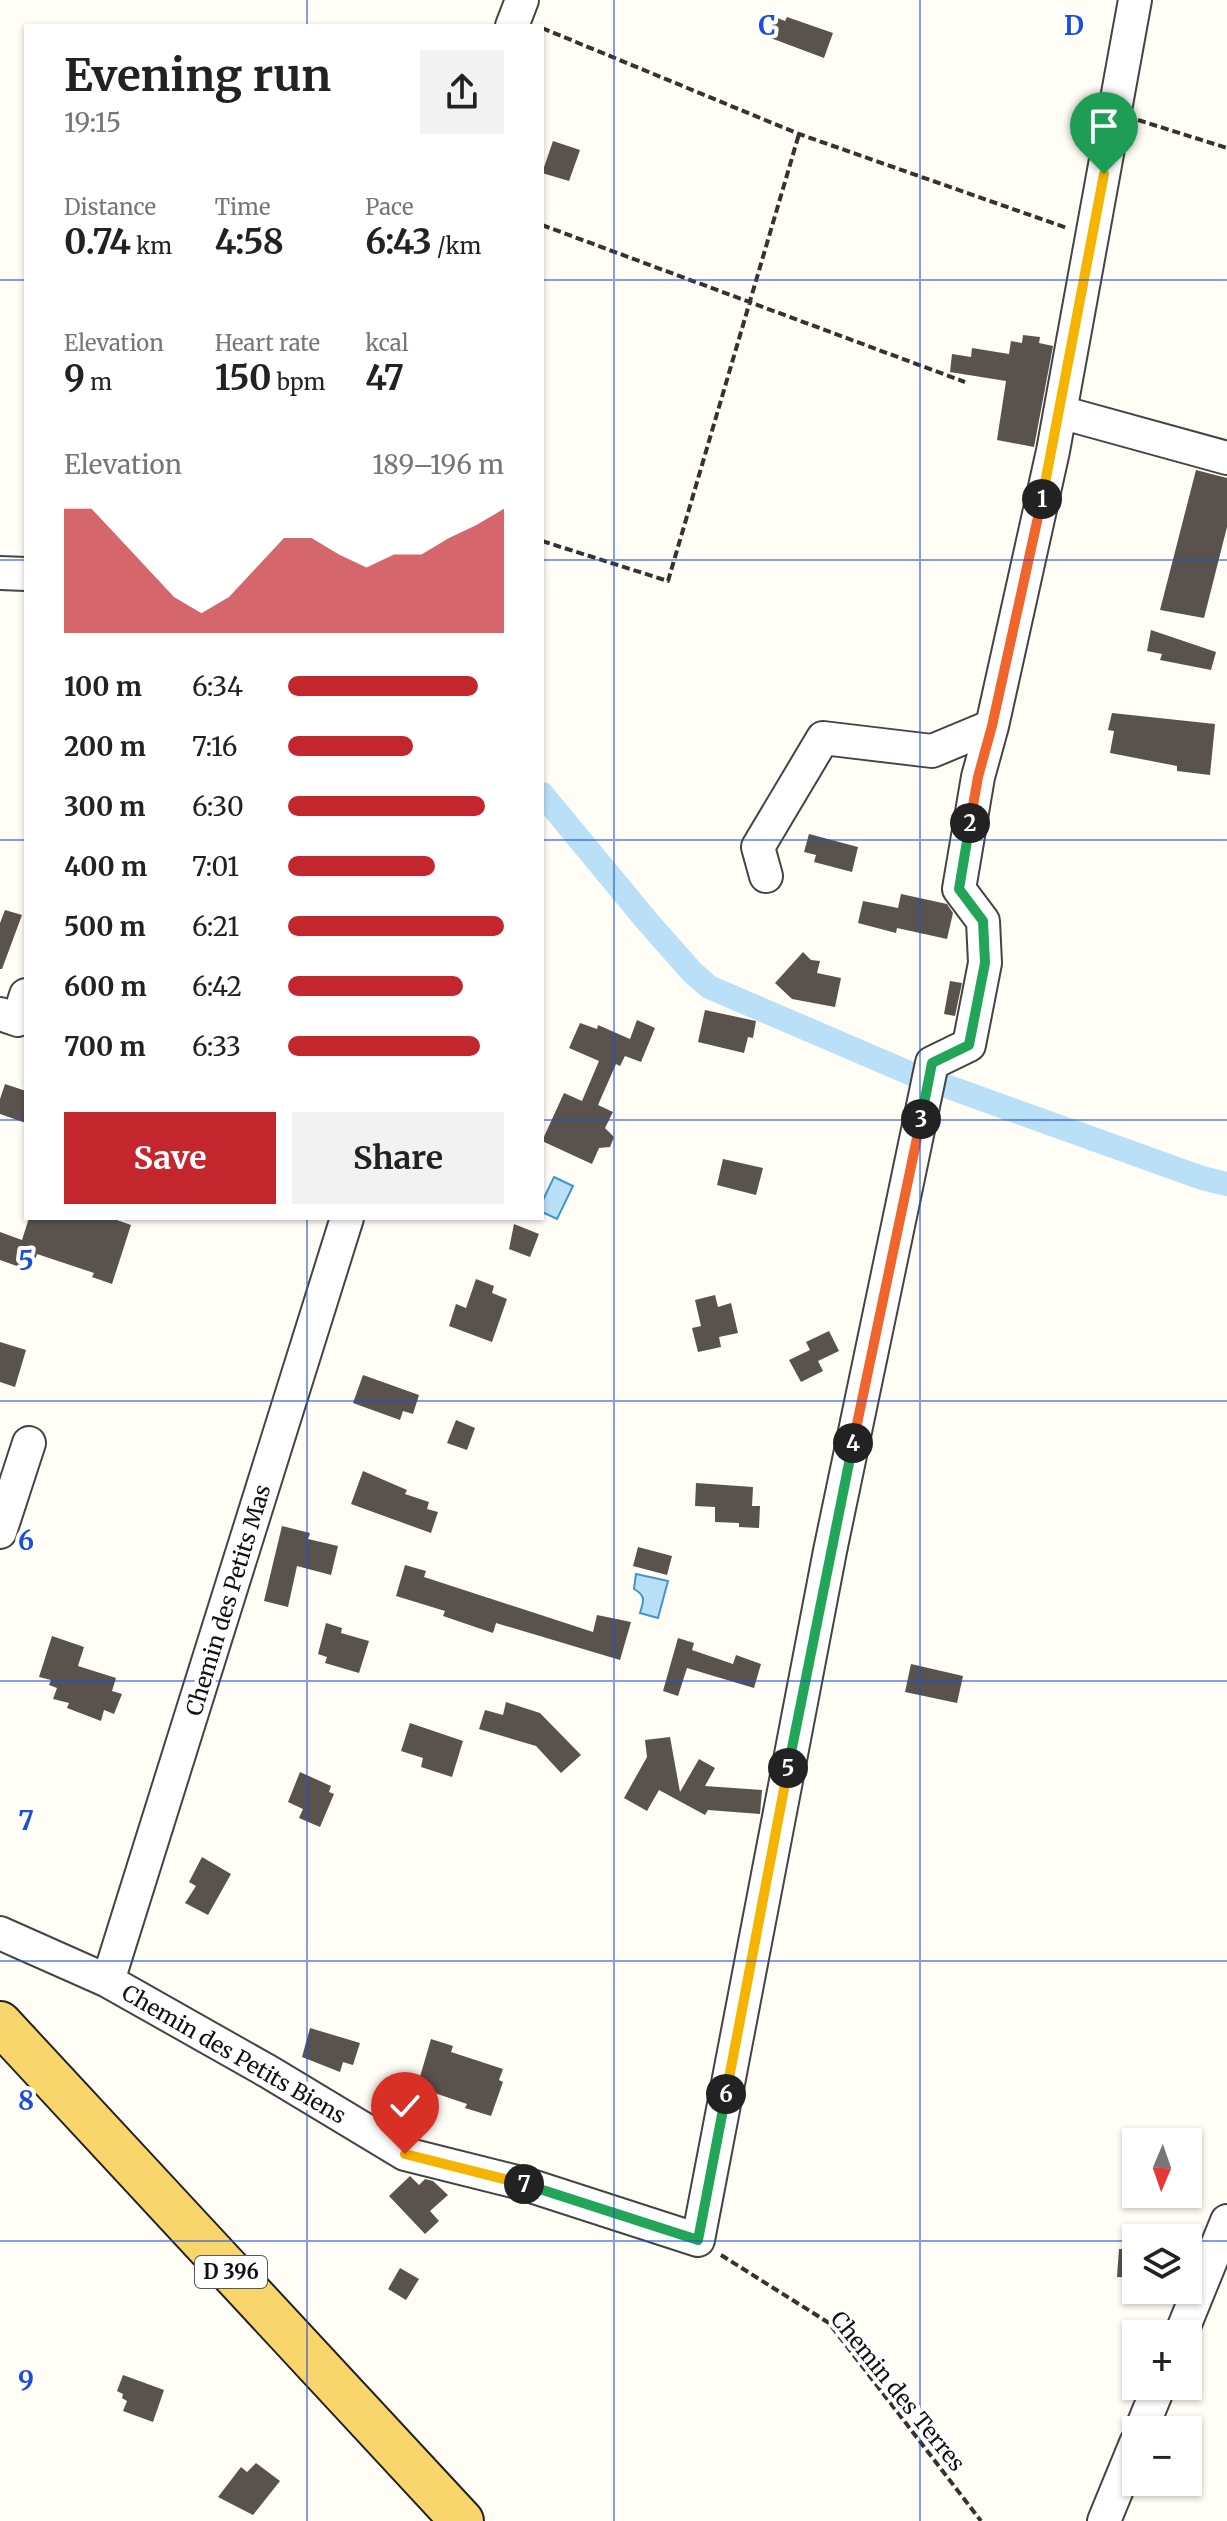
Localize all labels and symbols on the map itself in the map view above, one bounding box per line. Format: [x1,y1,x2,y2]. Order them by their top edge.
text: C [758,9,776,42]
text: D [1064,9,1084,42]
pin [1070,92,1138,174]
pin: 1 [1022,479,1062,519]
pin: 2 [950,803,990,843]
pin: 3 [901,1099,941,1139]
text: 5 [18,1244,34,1277]
pin: 4 [833,1423,873,1463]
street label: Chemin des Petits Mas [180,1481,276,1719]
text: 6 [18,1524,34,1557]
pin: 5 [768,1748,808,1788]
text: 7 [18,1804,34,1837]
street label: Chemin des Petits Biens [117,1978,351,2130]
pin [371,2072,439,2154]
pin: 6 [706,2074,746,2114]
text: 8 [18,2084,34,2117]
north arrow [1122,2128,1202,2208]
pin: 7 [504,2164,544,2204]
road number: D 396 [195,2256,267,2288]
street label: Chemin des Terres [825,2305,971,2477]
text: 9 [18,2364,34,2397]

